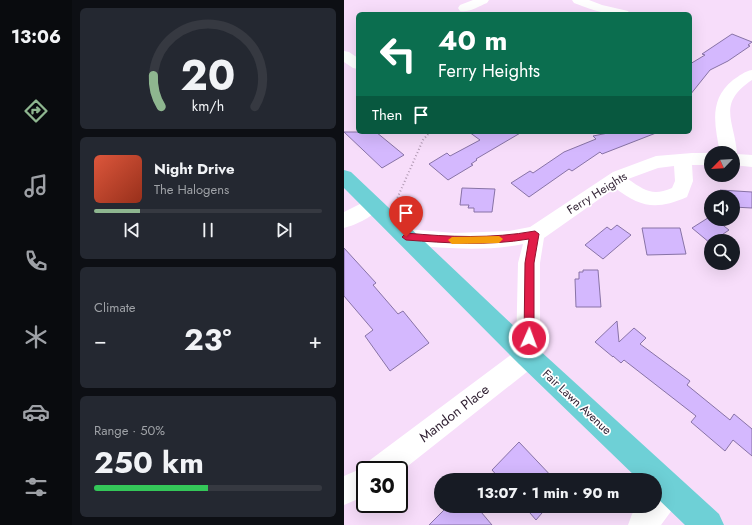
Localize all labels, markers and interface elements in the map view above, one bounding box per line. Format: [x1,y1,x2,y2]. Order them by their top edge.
text: 40 m [438,20,507,61]
text: 13:06 [11,24,61,50]
icon: left [372,28,424,80]
text: 20 [181,44,235,105]
text: Ferry Heights [438,58,540,84]
text: km/h [192,95,224,115]
icon: directions [22,97,50,125]
text: Then [372,104,402,126]
icon: arrive [410,104,432,126]
north arrow [704,146,740,182]
map controls [704,146,740,270]
text: Night Drive [154,158,235,180]
street label: Ferry Heights [563,167,631,219]
icon: music [22,172,50,200]
text: The Halogens [154,180,229,199]
button: sound [704,190,740,226]
pin [389,196,423,237]
icon: arrive [395,202,417,224]
icon: previous [121,219,143,241]
icon: pause [197,219,219,241]
icon: next [273,219,295,241]
button: search [704,234,740,270]
icon: phone [22,247,50,275]
text: Climate [94,298,135,317]
position arrow [508,317,550,359]
text: 23° [184,318,231,361]
icon: climate [22,323,50,351]
text: − [94,324,107,356]
text: + [308,324,322,356]
street label: Fair Lawn Avenue [538,365,616,439]
street label: Mandon Place [415,379,493,447]
icon: car [22,398,50,426]
text: Range · 50% [94,421,165,440]
text: 250 km [94,441,204,484]
speed limit sign: 30 [356,461,408,513]
icon: filters [22,473,50,501]
text: 13:07 · 1 min · 90 m [477,482,619,504]

